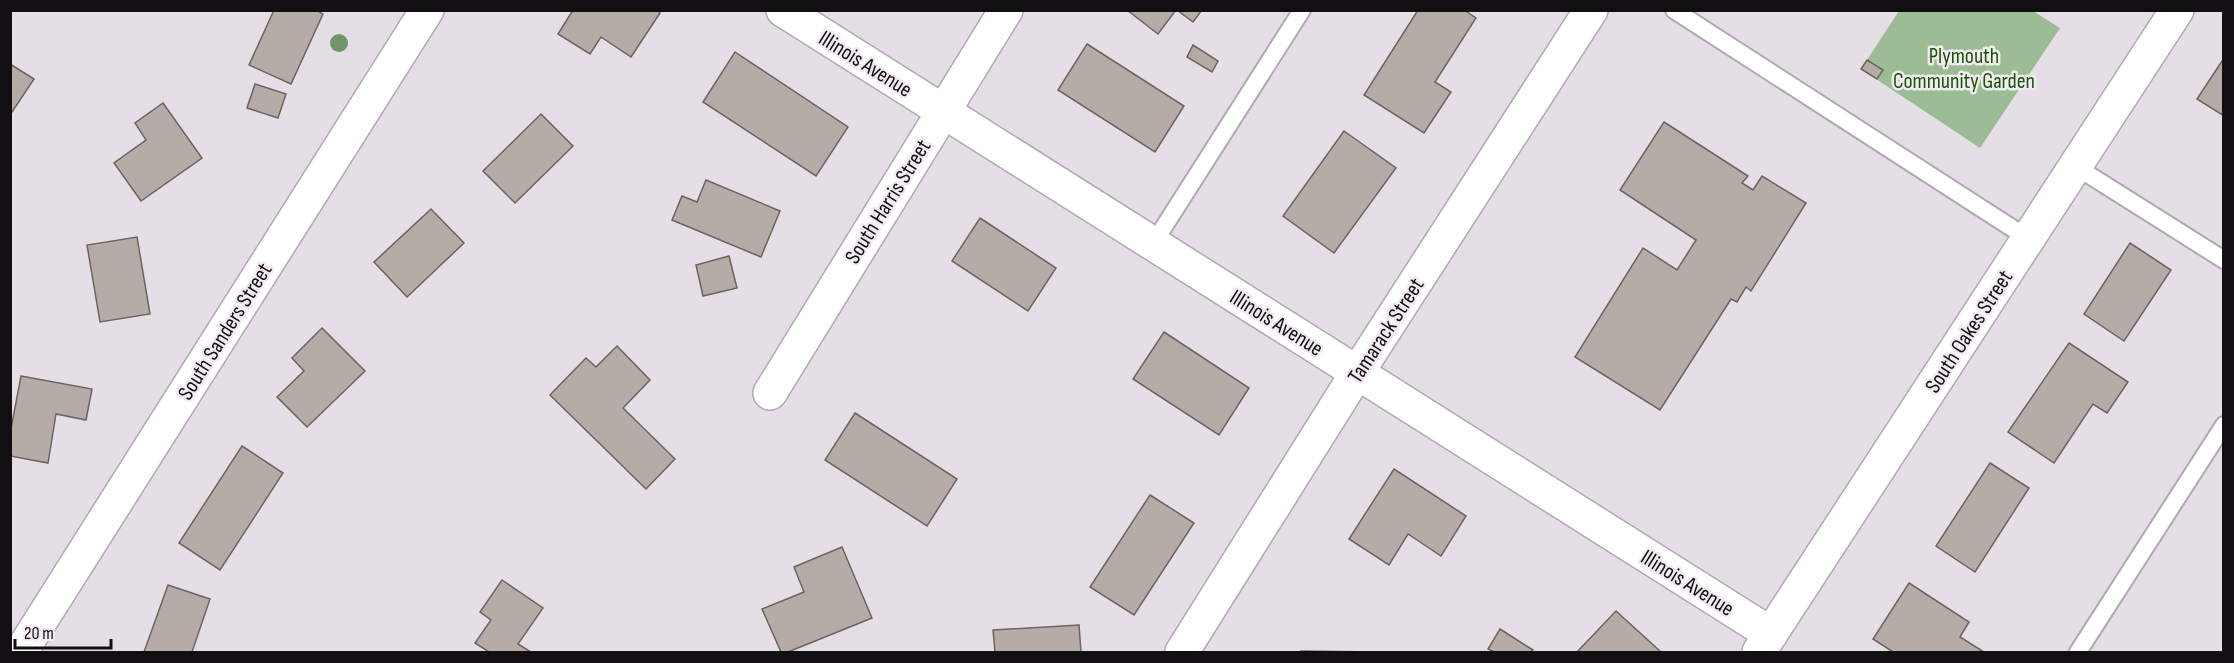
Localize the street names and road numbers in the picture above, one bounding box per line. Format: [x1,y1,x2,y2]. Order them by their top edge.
street label: Illinois Avenue [814,25,917,104]
street label: South Harris Street [839,134,937,269]
street label: South Sanders Street [172,258,278,405]
street label: South Oakes Street [1919,265,2019,398]
street label: Tamarack Street [1342,273,1430,389]
street label: Illinois Avenue [1225,284,1328,363]
street label: Illinois Avenue [1636,544,1739,623]

